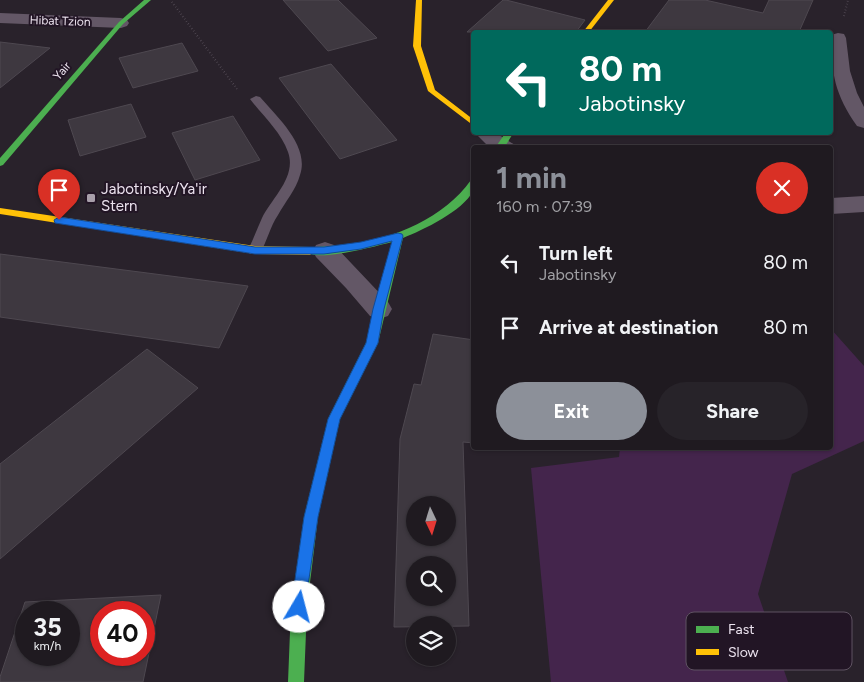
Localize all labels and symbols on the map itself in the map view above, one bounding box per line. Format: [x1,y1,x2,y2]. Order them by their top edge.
street label: Hibat Tzion [29,13,91,29]
street label: Yair [50,59,74,83]
pin [38,169,80,220]
place label: Jabotinsky/Ya'ir Stern [101,180,207,215]
marker: Jabotinsky/Ya'ir Stern [85,192,97,204]
north arrow [406,496,456,546]
position arrow [272,580,324,632]
speed limit sign: 40 [90,601,155,666]
legend [686,612,852,670]
text: Fast [728,621,754,638]
text: Slow [728,644,759,661]

